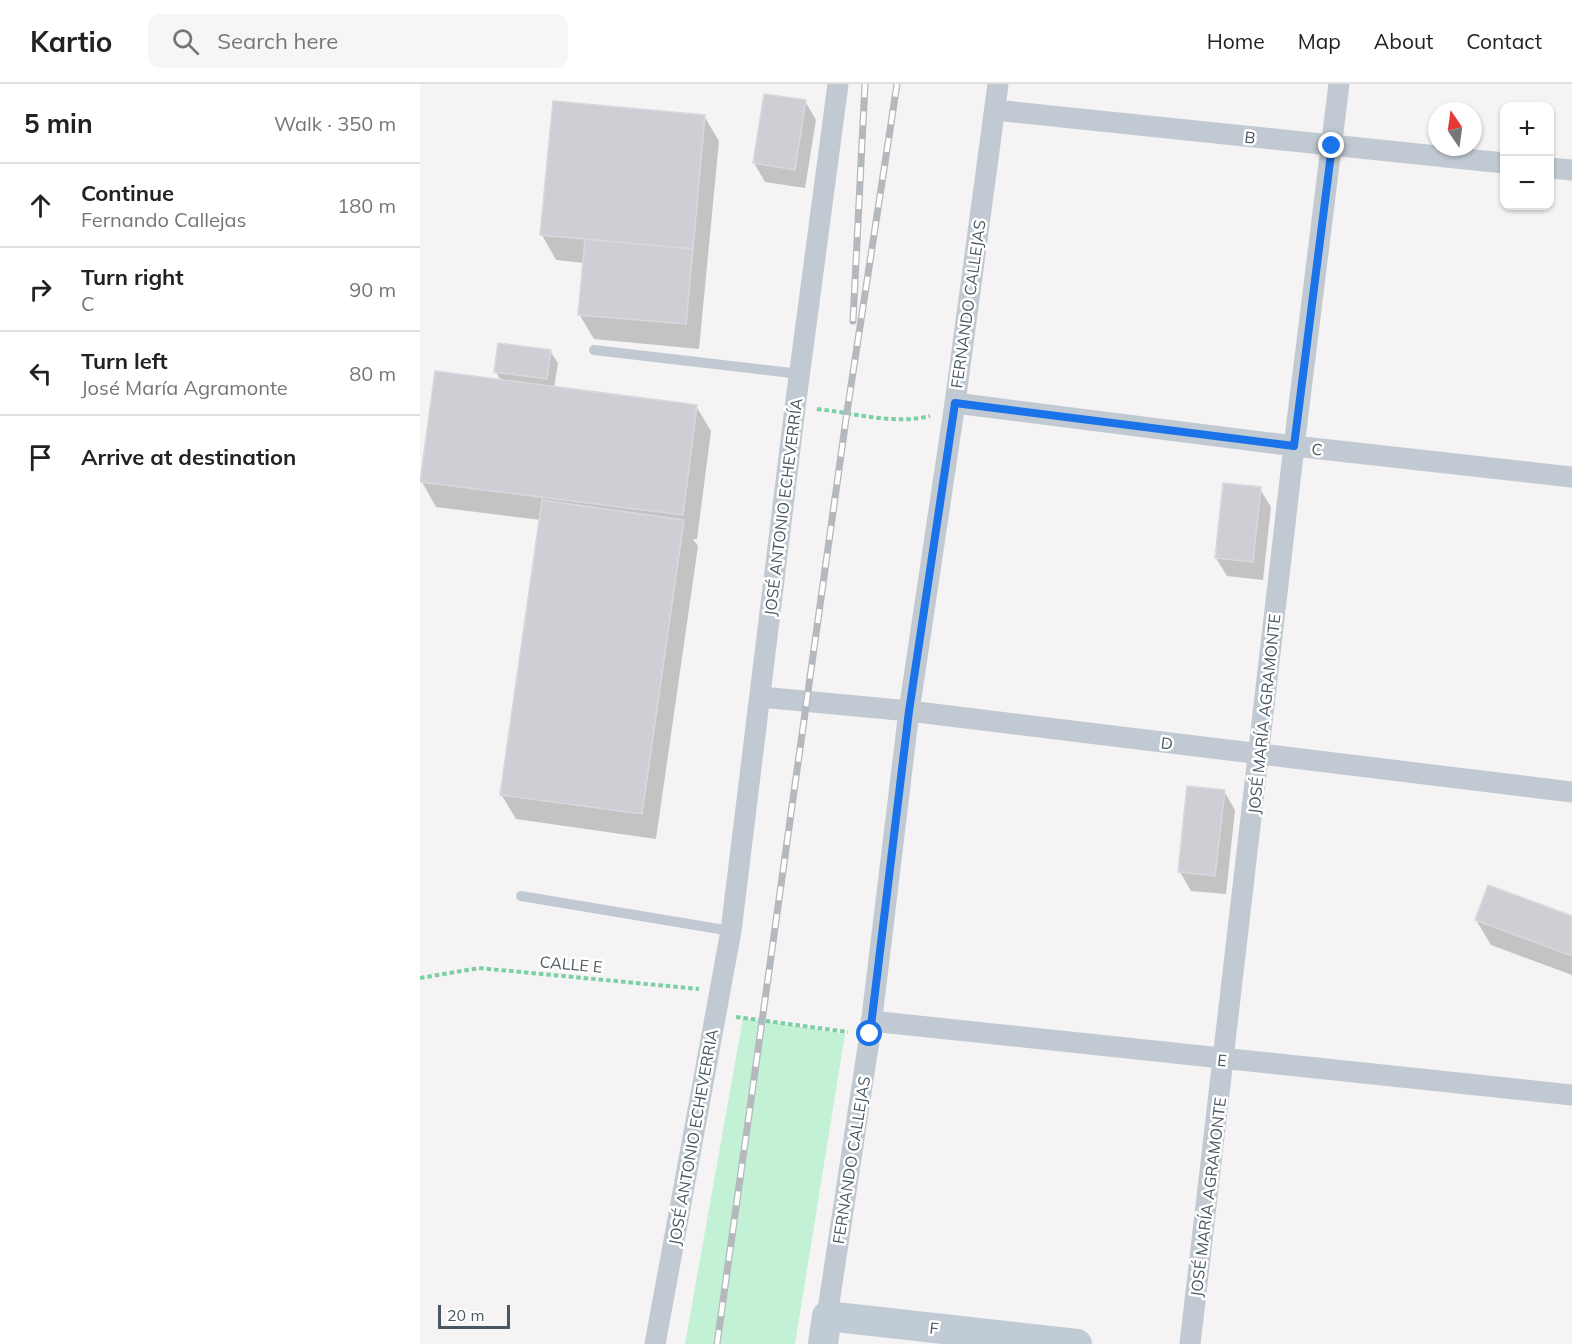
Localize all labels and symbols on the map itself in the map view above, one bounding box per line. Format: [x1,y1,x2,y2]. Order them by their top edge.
north arrow [1428,102,1482,156]
street label: B [1244,126,1256,148]
route end [1318,132,1344,158]
street label: FERNANDO CALLEJAS [946,218,990,389]
street label: JOSÉ ANTONIO ECHEVERRÍA [760,397,806,617]
street label: C [1311,438,1324,460]
street label: JOSÉ MARÍA AGRAMONTE [1244,613,1284,815]
street label: D [1160,732,1174,754]
street label: CALLE E [539,951,603,977]
route start [856,1020,882,1046]
street label: JOSÉ ANTONIO ECHEVERRIA [664,1027,722,1247]
street label: E [1216,1050,1228,1070]
street label: FERNANDO CALLEJAS [828,1075,874,1245]
street label: JOSÉ MARÍA AGRAMONTE [1186,1096,1230,1298]
scale bar [438,1302,510,1330]
street label: F [928,1318,940,1338]

